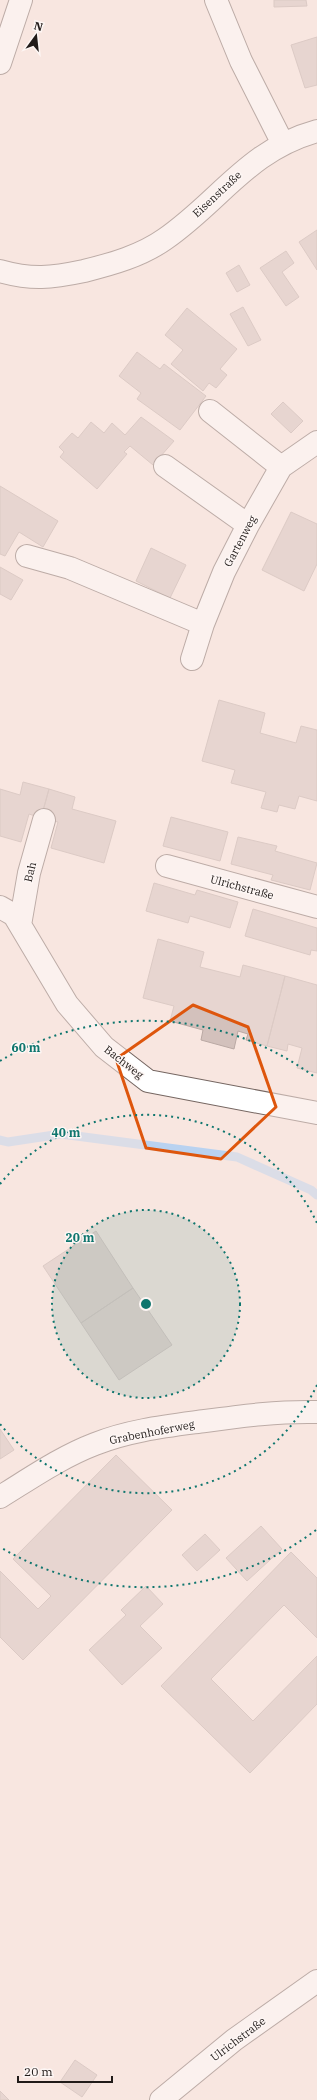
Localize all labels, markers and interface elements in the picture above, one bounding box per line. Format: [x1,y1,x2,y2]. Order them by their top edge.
north arrow [16,16,56,56]
text: N [33,18,45,34]
street label: Eisenstraße [190,168,244,220]
street label: Gartenweg [221,513,259,569]
street label: Bah [21,860,39,883]
street label: Ulrichstraße [209,872,275,902]
text: 60 m [12,1040,41,1055]
street label: Bachweg [102,1042,147,1082]
text: 40 m [52,1125,81,1140]
text: 20 m [66,1230,95,1245]
centre of rings [139,1297,153,1311]
street label: Grabenhoferweg [108,1417,196,1447]
street label: Ulrichstraße [208,2014,268,2064]
scale bar [18,2058,112,2084]
text: 20 m [24,2064,53,2079]

